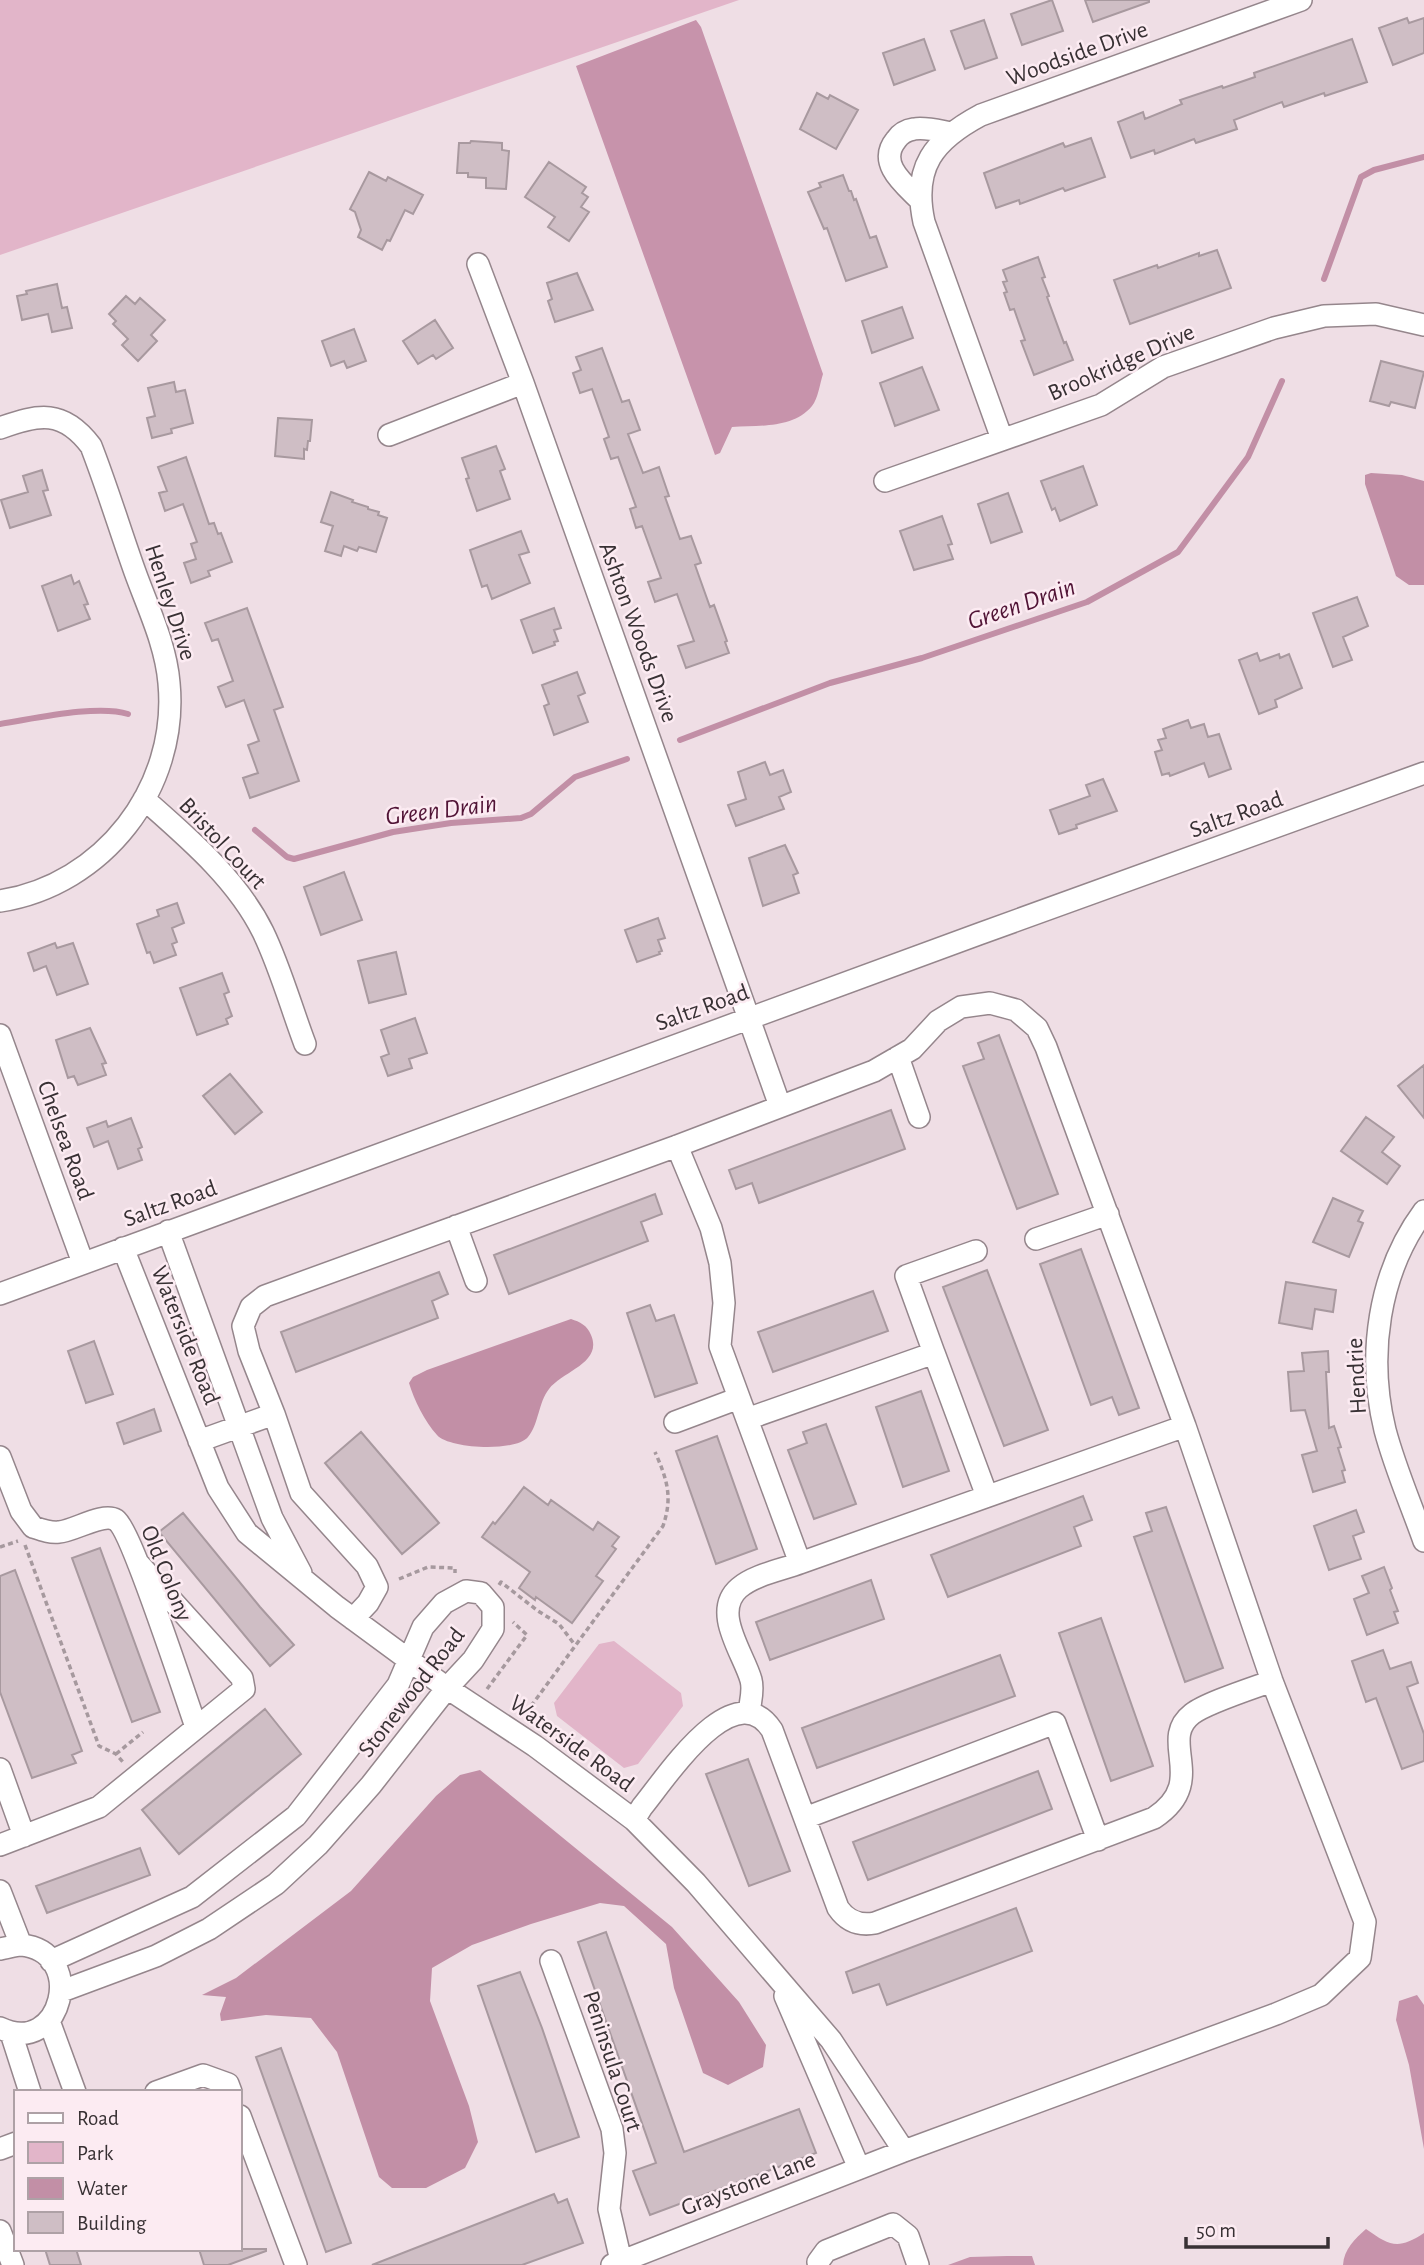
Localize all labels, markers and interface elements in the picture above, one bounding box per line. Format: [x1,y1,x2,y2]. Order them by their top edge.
street label: Woodside Drive [1003,17,1151,91]
street label: Brookridge Drive [1045,320,1198,406]
street label: Ashton Woods Drive [594,539,682,726]
street label: Henley Drive [140,541,200,663]
water label: Green Drain [964,573,1079,635]
street label: Saltz Road [1187,787,1286,843]
water label: Green Drain [384,790,498,830]
street label: Bristol Court [174,793,271,894]
street label: Saltz Road [653,980,752,1036]
street label: Chelsea Road [32,1078,98,1203]
street label: Saltz Road [121,1176,220,1232]
street label: Waterside Road [146,1263,224,1408]
street label: Hendrie [1343,1337,1371,1415]
street label: Old Colony [136,1522,196,1625]
street label: Stonewood Road [354,1623,470,1762]
street label: Waterside Road [505,1691,638,1797]
street label: Peninsula Court [578,1988,646,2135]
legend [14,2090,242,2251]
text: Road [77,2108,119,2129]
text: Park [77,2143,114,2164]
street label: Graystone Lane [678,2147,819,2221]
text: Water [77,2178,127,2199]
scale bar [1186,2206,1328,2250]
text: Building [77,2213,147,2234]
text: 50 m [1196,2220,1236,2241]

